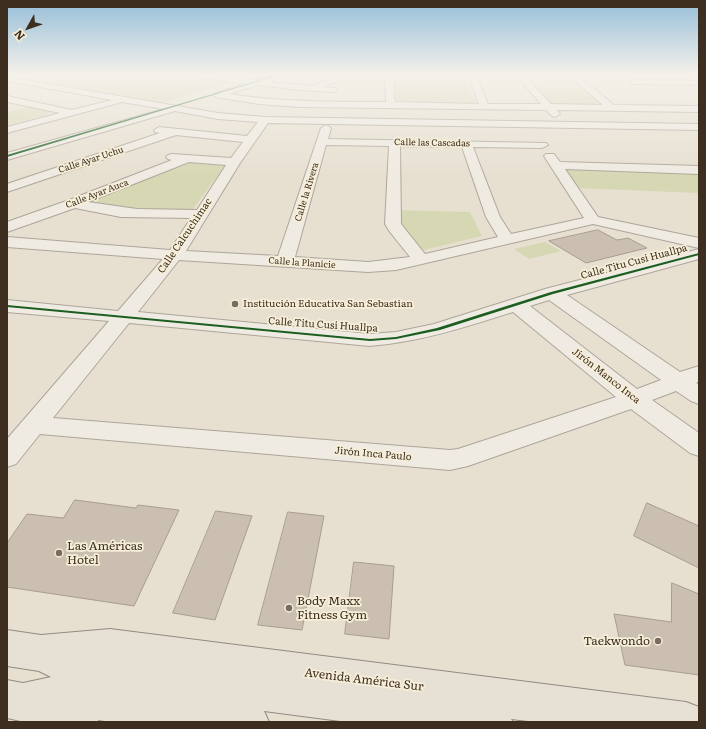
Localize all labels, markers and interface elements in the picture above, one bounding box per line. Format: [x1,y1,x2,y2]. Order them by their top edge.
north arrow [8,8,48,48]
text: N [10,27,28,44]
street label: Calle las Cascadas [394,137,470,149]
street label: Calle Ayar Uchu [57,144,125,176]
street label: Calle la Rivera [293,161,321,223]
street label: Calle Ayar Auca [64,177,130,211]
street label: Calle Calcuchimac [155,196,215,276]
street label: Calle Titu Cusi Huallpa [579,242,689,282]
street label: Calle la Planicie [268,255,336,271]
place label: Institución Educativa San Sebastian [243,298,413,310]
marker: Institución Educativa San Sebastian [230,299,240,309]
street label: Calle Titu Cusi Huallpa [268,315,378,335]
street label: Jirón Manco Inca [569,346,643,406]
street label: Jirón Inca Paulo [334,445,412,463]
place label: Las Américas Hotel [67,539,143,567]
marker: Las Américas Hotel [54,548,64,558]
place label: Body Maxx Fitness Gym [297,594,367,622]
marker: Body Maxx Fitness Gym [284,603,294,613]
place label: Taekwondo [583,634,650,648]
marker: Taekwondo [653,636,663,646]
street label: Avenida América Sur [304,666,424,694]

